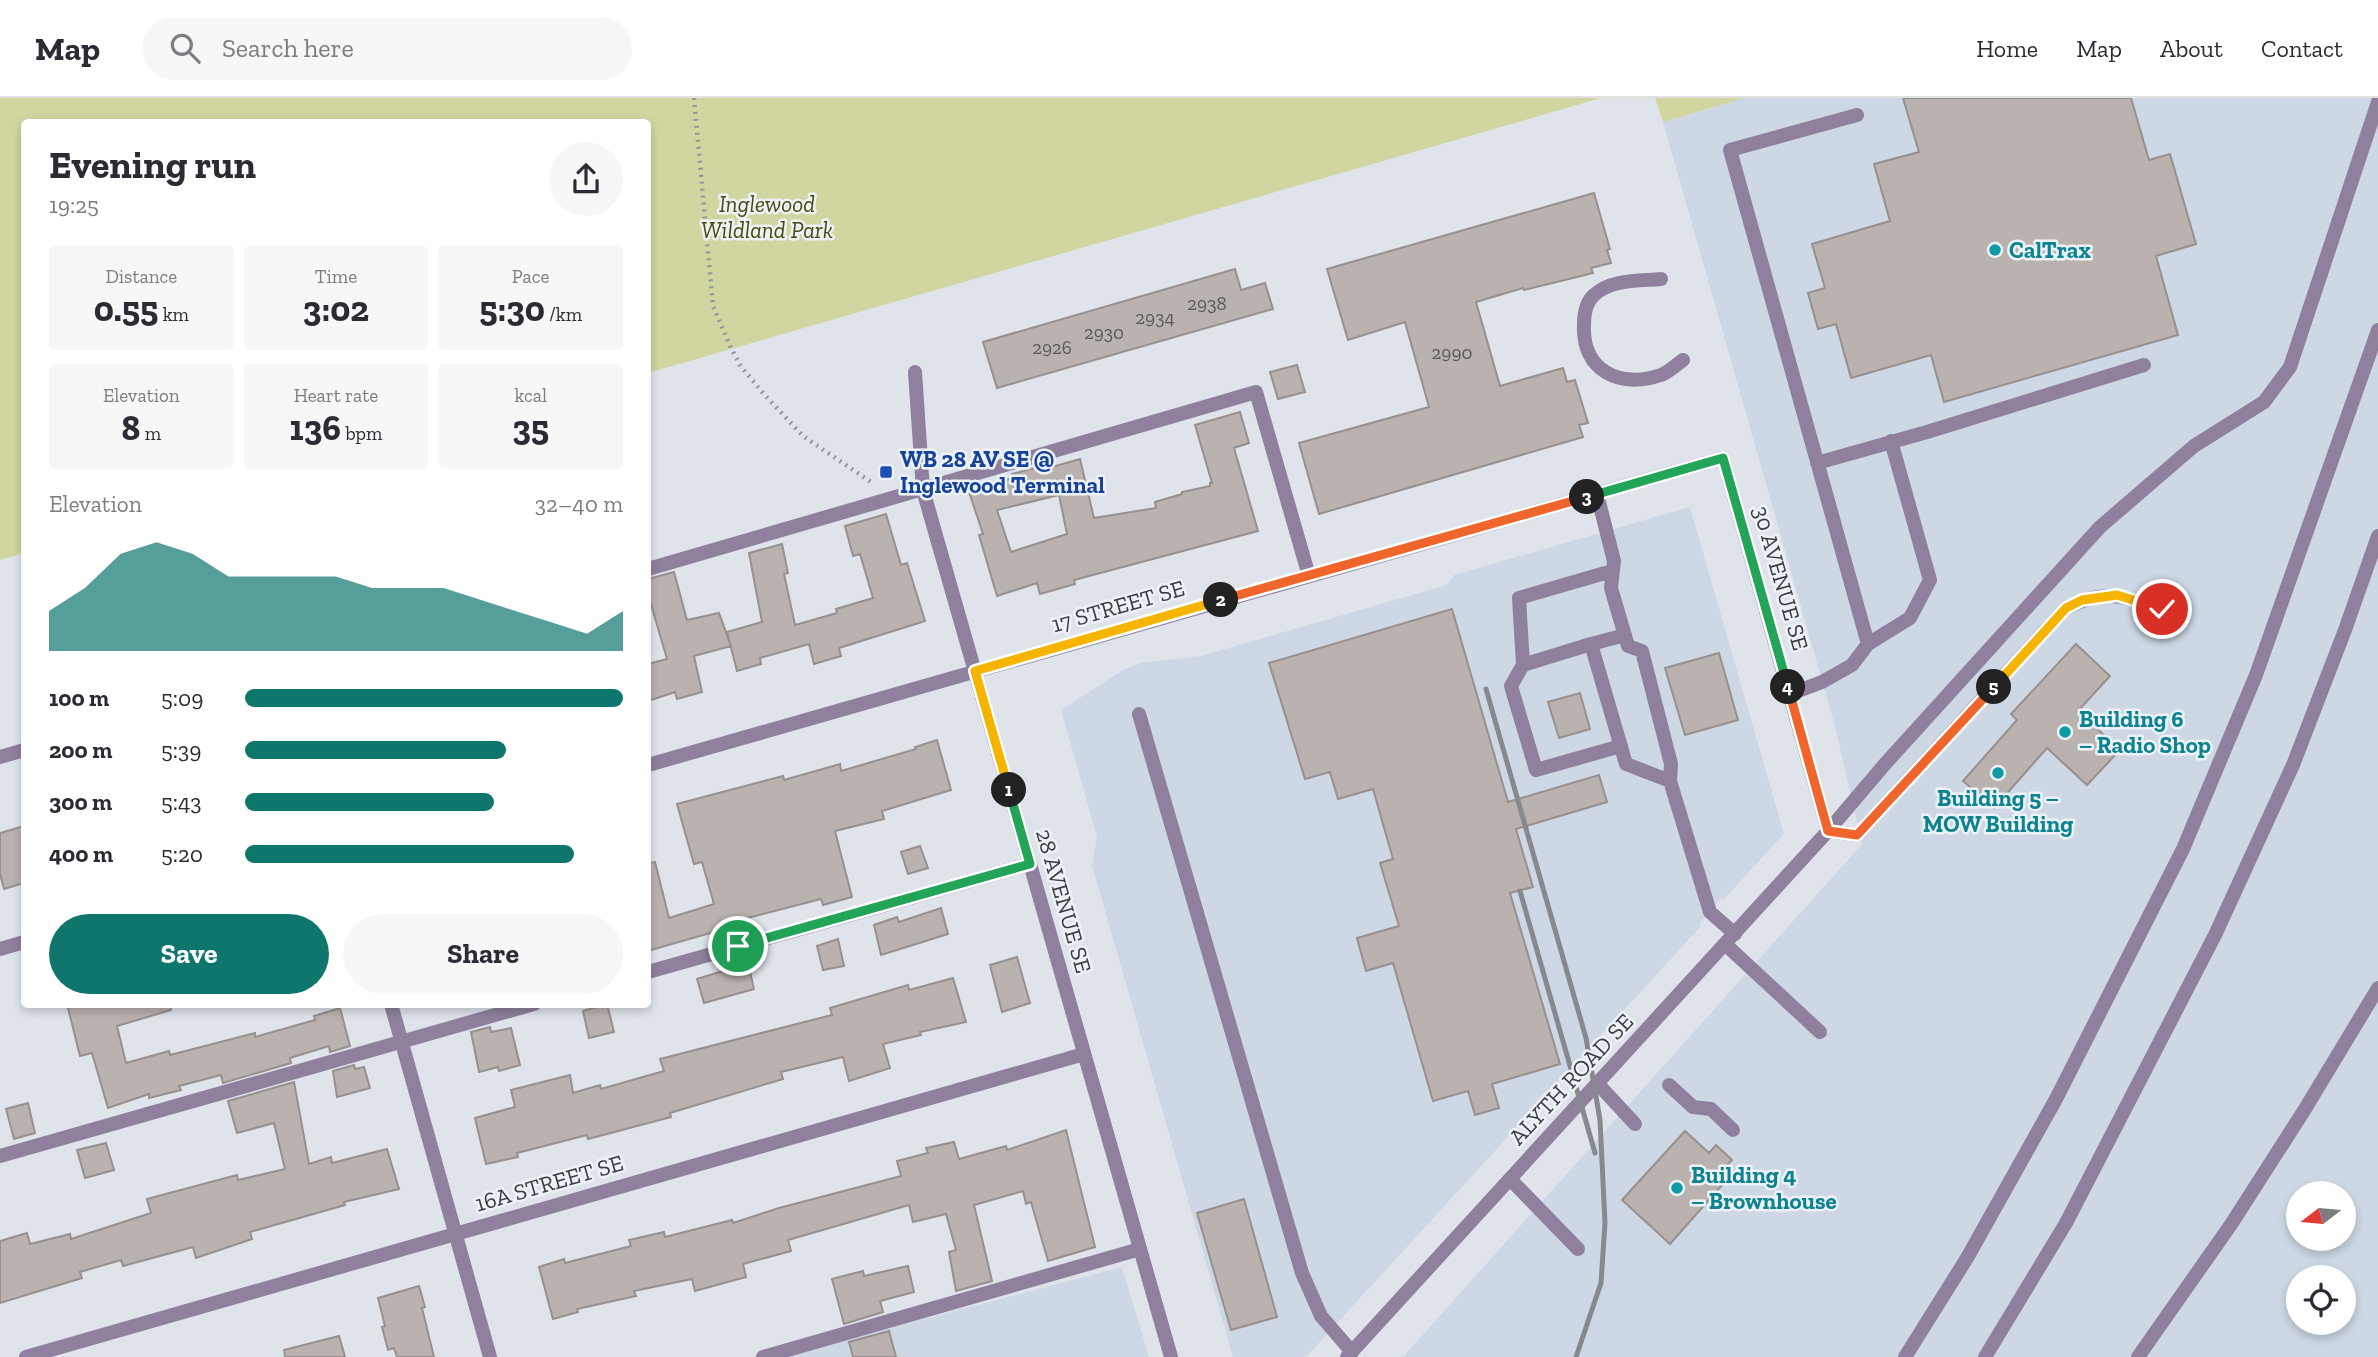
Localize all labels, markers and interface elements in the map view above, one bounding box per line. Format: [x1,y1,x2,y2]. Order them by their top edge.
search box [142,17,632,80]
text: Map [35,29,100,68]
icon: search [166,29,204,67]
text: Search here [222,32,354,64]
text: Home [1976,34,2038,63]
text: Map [2076,34,2122,63]
text: About [2160,34,2223,63]
text: Contact [2261,34,2343,63]
text: Evening run [49,142,256,188]
button: share [549,142,623,216]
park label: Inglewood Wildland Park [701,190,833,244]
text: 19:25 [49,191,99,219]
place label: CalTrax [2009,236,2091,264]
marker: CalTrax [1987,242,2003,258]
text: Distance [105,265,177,288]
text: Time [315,265,357,288]
text: Pace [512,265,550,288]
text: 0.55 [94,288,158,330]
text: 3:02 [303,288,369,330]
text: 5:30 [479,288,545,330]
house number: 2938 [1187,292,1227,315]
text: km [158,303,189,326]
text: /km [545,303,582,326]
house number: 2934 [1135,306,1175,329]
house number: 2930 [1084,321,1124,344]
house number: 2926 [1032,336,1072,359]
house number: 2990 [1432,341,1473,364]
text: Elevation [103,384,180,407]
text: Heart rate [294,384,378,407]
text: kcal [514,384,547,407]
text: 8 [122,407,140,449]
text: 136 [290,407,341,449]
text: 35 [512,407,549,449]
text: m [140,422,161,445]
text: bpm [341,422,382,445]
place label: WB 28 AV SE @ Inglewood Terminal [900,445,1105,499]
marker: WB 28 AV SE @ Inglewood Terminal [878,464,894,480]
pin: 3 [1570,480,1604,514]
text: 3 [1581,485,1592,508]
text: Elevation [49,490,142,518]
text: 32–40 m [535,490,623,518]
street label: 30 AVENUE SE [1747,503,1815,653]
street label: 17 STREET SE [1048,574,1188,638]
pin [2132,579,2192,639]
pin: 2 [1204,582,1238,618]
text: 2 [1215,588,1226,611]
icon: check [2143,590,2181,628]
pin: 4 [1770,670,1806,704]
pin: 5 [1976,670,2011,704]
text: 4 [1782,675,1793,698]
text: 5 [1989,675,1998,698]
text: 100 m [49,684,109,712]
text: 5:09 [161,684,203,712]
place label: Building 6 – Radio Shop [2079,705,2211,759]
marker: Building 6 – Radio Shop [2057,724,2073,740]
text: 200 m [49,736,112,764]
text: 5:39 [161,736,201,764]
marker: Building 5 – MOW Building [1990,765,2006,781]
pin: 1 [992,772,1026,808]
text: 1 [1005,778,1012,801]
place label: Building 5 – MOW Building [1923,784,2073,838]
text: 300 m [49,788,112,816]
text: 5:43 [161,788,202,816]
street label: 28 AVENUE SE [1030,826,1098,976]
text: 400 m [49,840,113,868]
text: 5:20 [161,840,203,868]
button: Save [49,914,329,994]
button: Share [343,914,623,994]
pin [708,916,768,976]
icon: arrive [719,927,757,965]
street label: ALYTH ROAD SE [1503,1007,1639,1151]
street label: 16A STREET SE [472,1148,626,1218]
place label: Building 4 – Brownhouse [1691,1161,1837,1215]
marker: Building 4 – Brownhouse [1669,1180,1685,1196]
north arrow [2286,1181,2356,1251]
map controls [2286,1181,2356,1335]
button: locate [2286,1265,2356,1335]

